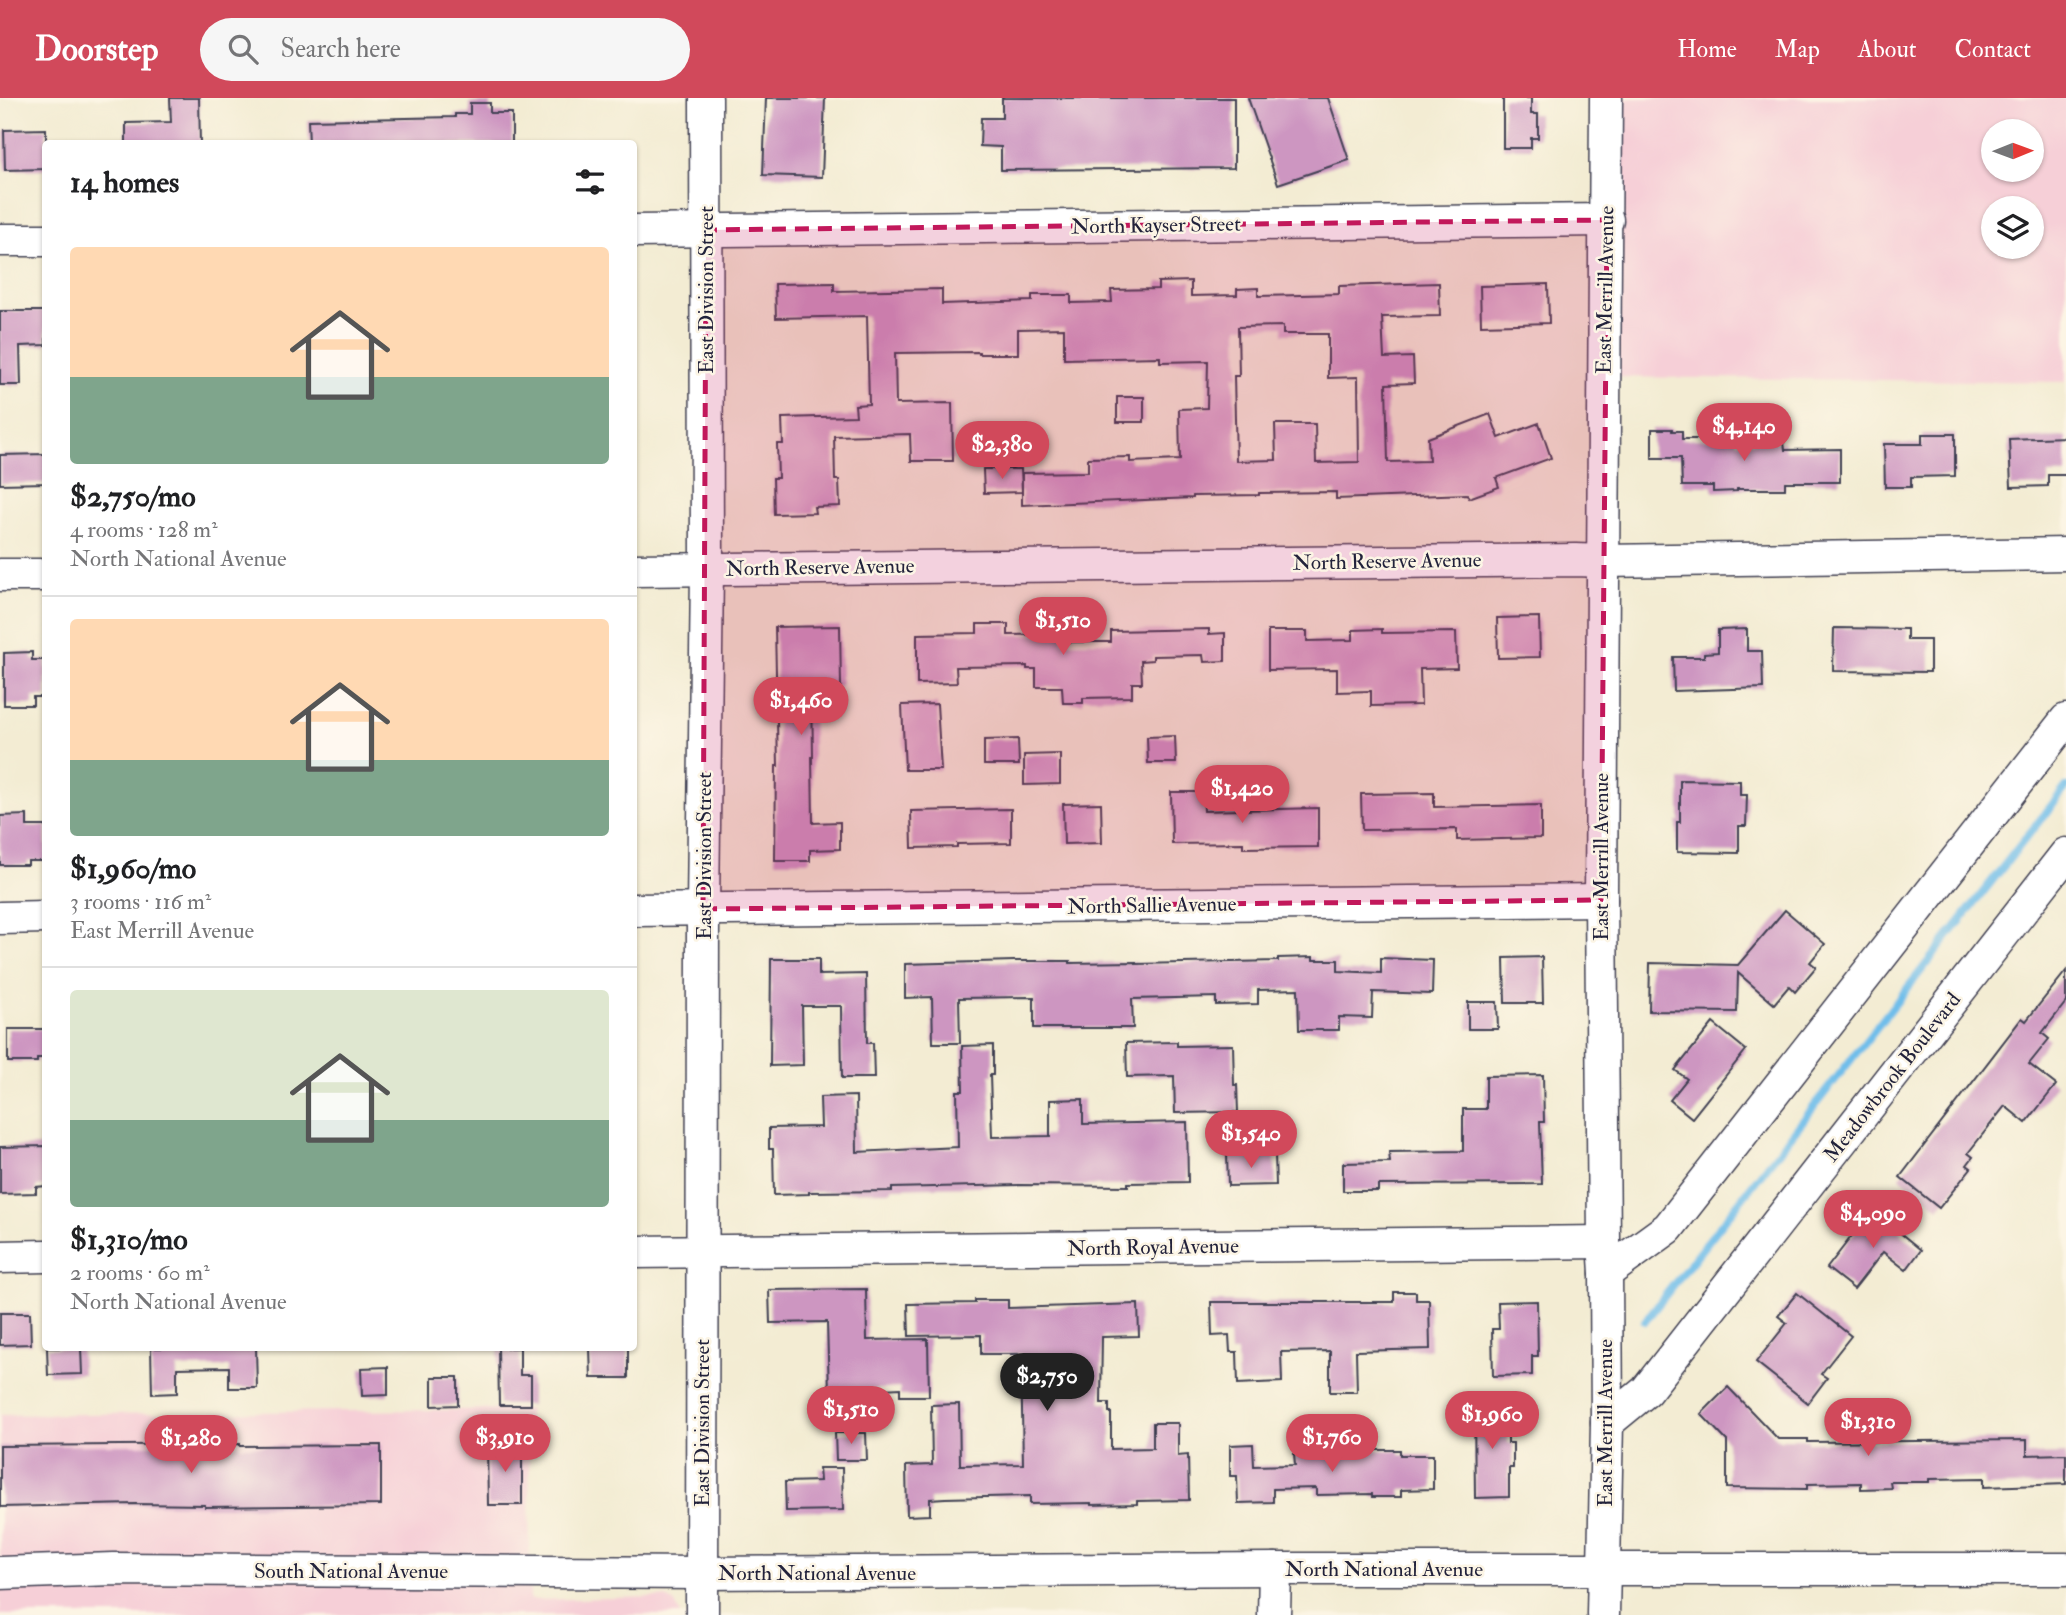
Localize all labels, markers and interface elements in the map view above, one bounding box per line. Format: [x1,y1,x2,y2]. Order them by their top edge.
search box [200,18,690,81]
text: Doorstep [35,29,158,70]
icon: search [224,30,262,68]
text: Search here [280,33,401,65]
text: Home [1677,34,1737,65]
text: Map [1775,34,1820,65]
text: About [1858,34,1917,65]
text: Contact [1955,34,2031,65]
north arrow [1981,119,2044,182]
map controls [1981,119,2044,259]
icon: filters [571,163,609,201]
text: 14 homes [70,164,179,201]
button: layers [1981,196,2044,259]
street label: East Merrill Avenue [1591,205,1620,374]
street label: East Division Street [693,206,720,374]
street label: North Kayser Street [1071,211,1241,240]
icon: home [277,292,403,418]
pin: $4,140 [1687,404,1801,463]
text: $4,140 [1712,411,1776,440]
pin: $2,380 [945,422,1059,481]
text: $2,380 [971,429,1033,458]
text: $2,750/mo [70,478,196,515]
text: 4 rooms · 128 m² [70,515,218,544]
text: North National Avenue [70,544,287,573]
street label: North Reserve Avenue [1292,546,1482,577]
street label: North Reserve Avenue [725,552,915,583]
pin: $1,510 [1006,598,1120,657]
text: $1,510 [1035,605,1091,634]
icon: home [277,664,403,790]
pin: $1,460 [744,678,858,737]
text: $1,460 [769,685,833,714]
pin: $1,420 [1185,766,1299,825]
street label: East Division Street [691,772,718,940]
text: $1,420 [1210,773,1274,802]
street label: East Merrill Avenue [1588,773,1615,941]
text: $1,960/mo [70,850,196,887]
text: 3 rooms · 116 m² [70,887,211,916]
street label: North Sallie Avenue [1067,891,1237,920]
text: East Merrill Avenue [70,916,254,945]
street label: Meadowbrook Boulevard [1818,987,1967,1167]
icon: home [277,1035,403,1161]
pin: $1,540 [1194,1110,1308,1170]
text: $1,540 [1221,1118,1281,1147]
pin: $4,090 [1816,1190,1930,1250]
text: $4,090 [1840,1198,1906,1227]
text: $1,310/mo [70,1221,188,1258]
street label: North Royal Avenue [1067,1232,1239,1262]
text: 2 rooms · 60 m² [70,1258,210,1287]
text: North National Avenue [70,1287,287,1316]
street label: East Division Street [689,1339,716,1507]
street label: East Merrill Avenue [1592,1339,1619,1507]
pin: $2,750 [990,1354,1104,1413]
text: $2,750 [1016,1361,1078,1390]
pin: $1,510 [794,1386,908,1446]
pin: $1,960 [1435,1392,1549,1451]
text: $1,510 [823,1394,879,1423]
pin: $1,310 [1811,1398,1925,1458]
text: $1,960 [1461,1399,1523,1428]
text: $1,310 [1840,1406,1896,1435]
pin: $3,910 [448,1414,562,1474]
pin: $1,760 [1275,1414,1389,1474]
pin: $1,280 [134,1416,248,1475]
text: $3,910 [476,1422,534,1451]
text: $1,760 [1302,1422,1362,1451]
text: $1,280 [161,1423,221,1452]
street label: North National Avenue [1285,1556,1483,1583]
street label: South National Avenue [254,1558,448,1585]
street label: North National Avenue [718,1560,916,1587]

